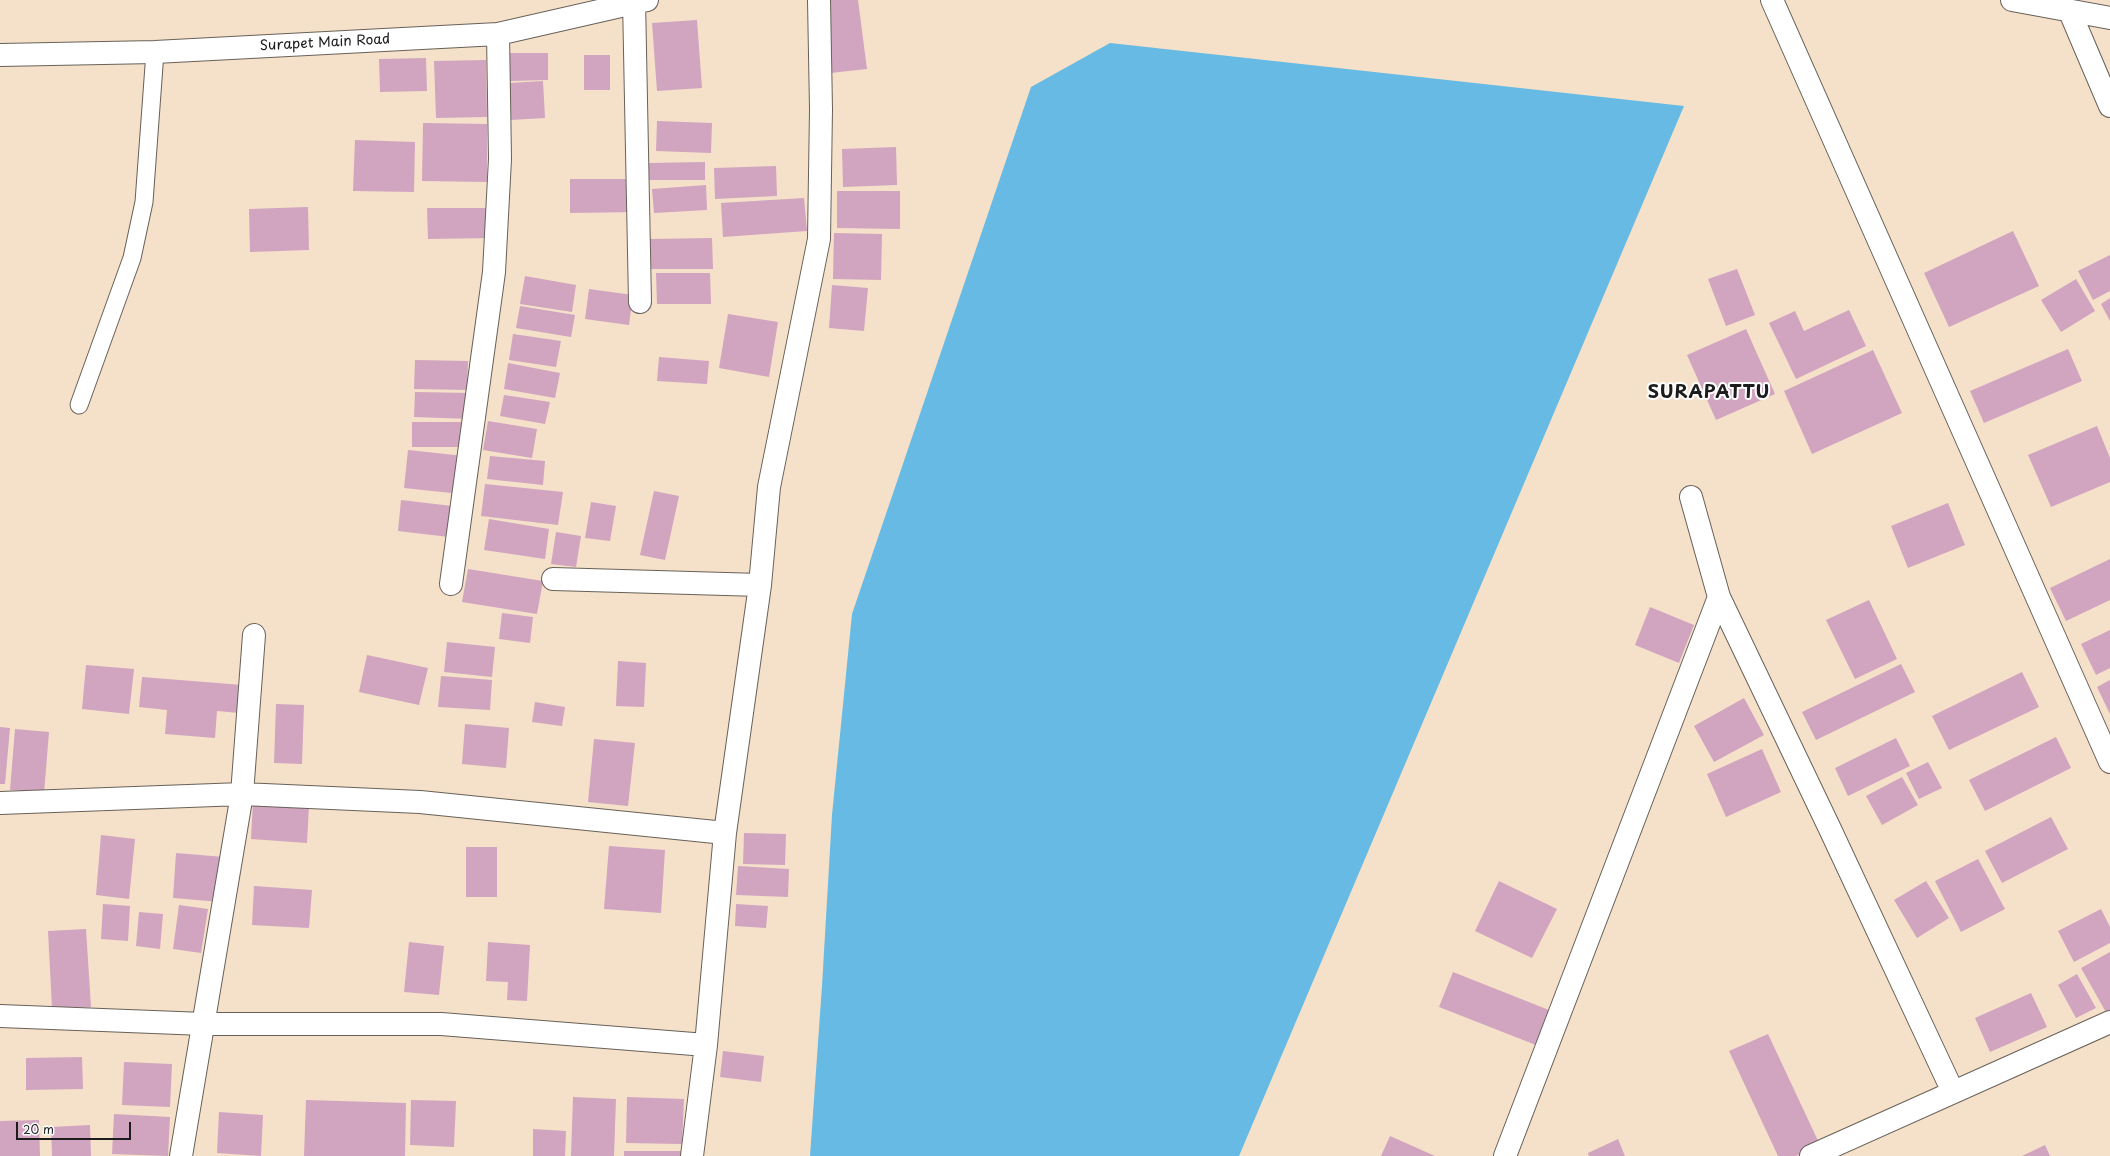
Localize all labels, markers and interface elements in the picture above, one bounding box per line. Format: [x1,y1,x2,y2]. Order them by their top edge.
street label: Surapet Main Road [259,31,391,55]
district label: SURAPATTU [1647,382,1771,404]
scale bar [18,1114,133,1140]
text: 20 m [23,1120,54,1138]

